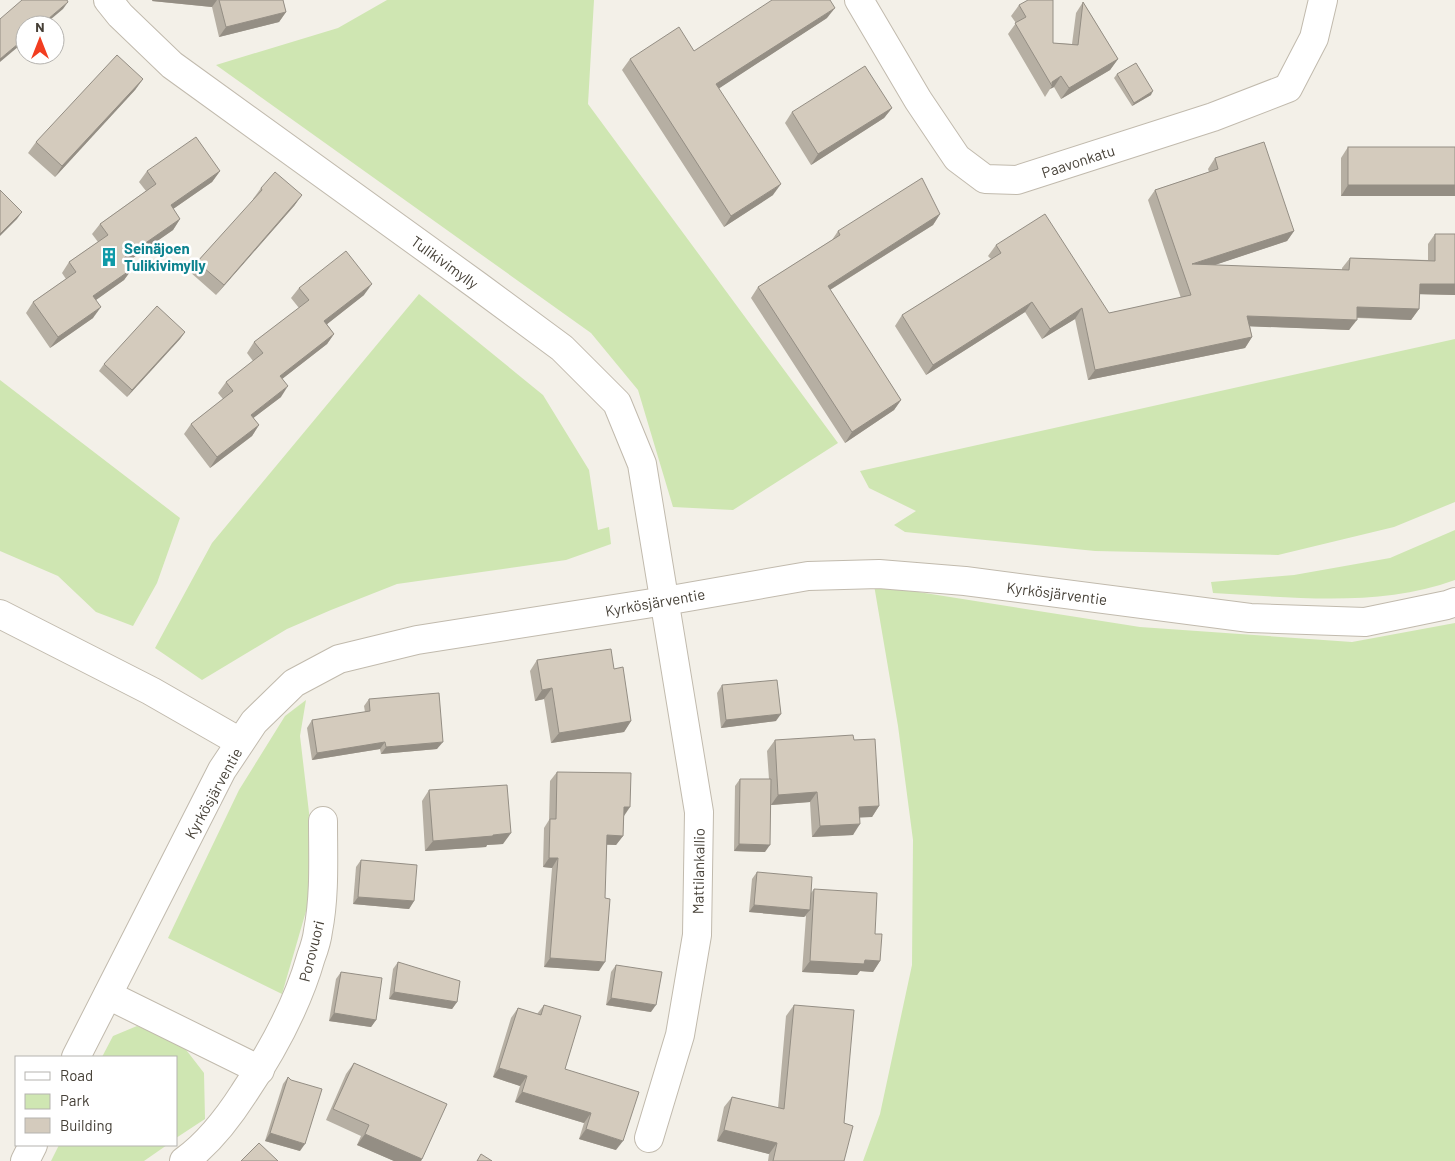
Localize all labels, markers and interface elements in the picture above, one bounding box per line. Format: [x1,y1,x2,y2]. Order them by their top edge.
north arrow [15,15,65,65]
text: N [35,18,45,35]
street label: Paavonkatu [1039,141,1117,181]
street label: Tulikivimylly [408,232,482,292]
place label: Seinäjoen Tulikivimylly [124,239,206,274]
building icon: Seinäjoen Tulikivimylly [98,246,120,268]
street label: Kyrkösjärventie [1006,578,1108,608]
street label: Kyrkösjärventie [604,584,706,620]
street label: Kyrkösjärventie [181,744,245,842]
street label: Mattilankallio [688,828,708,914]
street label: Porovuori [295,918,327,984]
legend [15,1056,178,1146]
text: Road [60,1066,93,1084]
text: Park [60,1091,90,1109]
text: Building [60,1116,113,1134]

